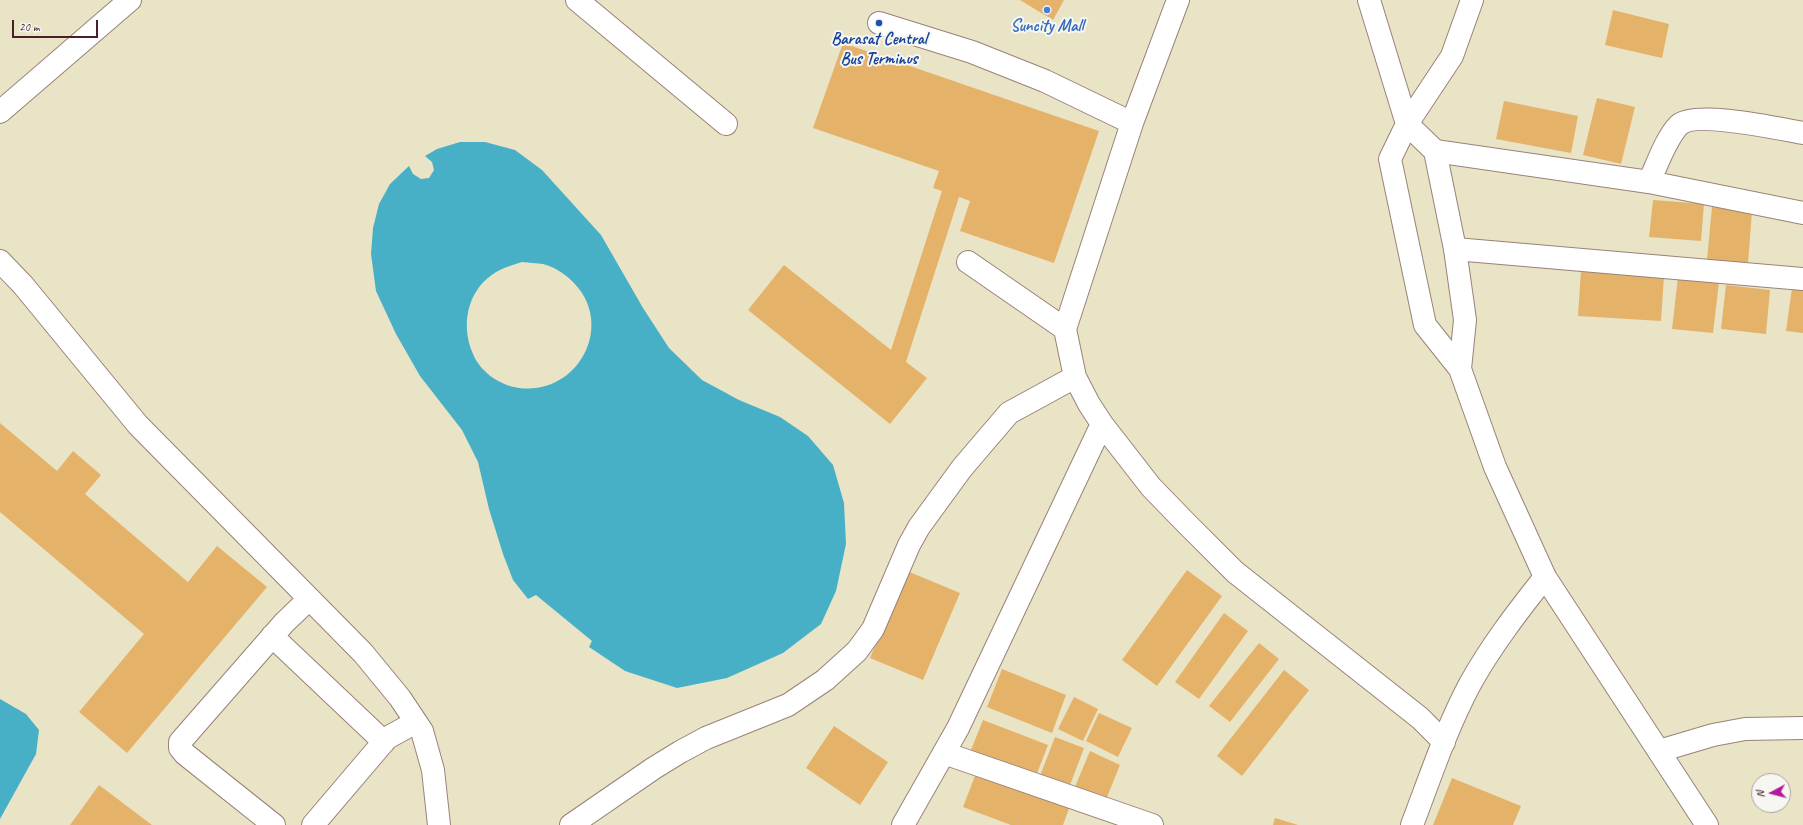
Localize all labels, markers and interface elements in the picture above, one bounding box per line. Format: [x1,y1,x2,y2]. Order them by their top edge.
marker: Suncity Mall [1042,5,1052,15]
scale bar [14,12,100,38]
place label: Suncity Mall [1010,17,1084,37]
marker: Barasat Central Bus Terminus [874,18,884,28]
text: 20 m [19,19,39,35]
place label: Barasat Central Bus Terminus [831,30,927,70]
north arrow [1751,773,1791,813]
text: N [1753,790,1767,799]

